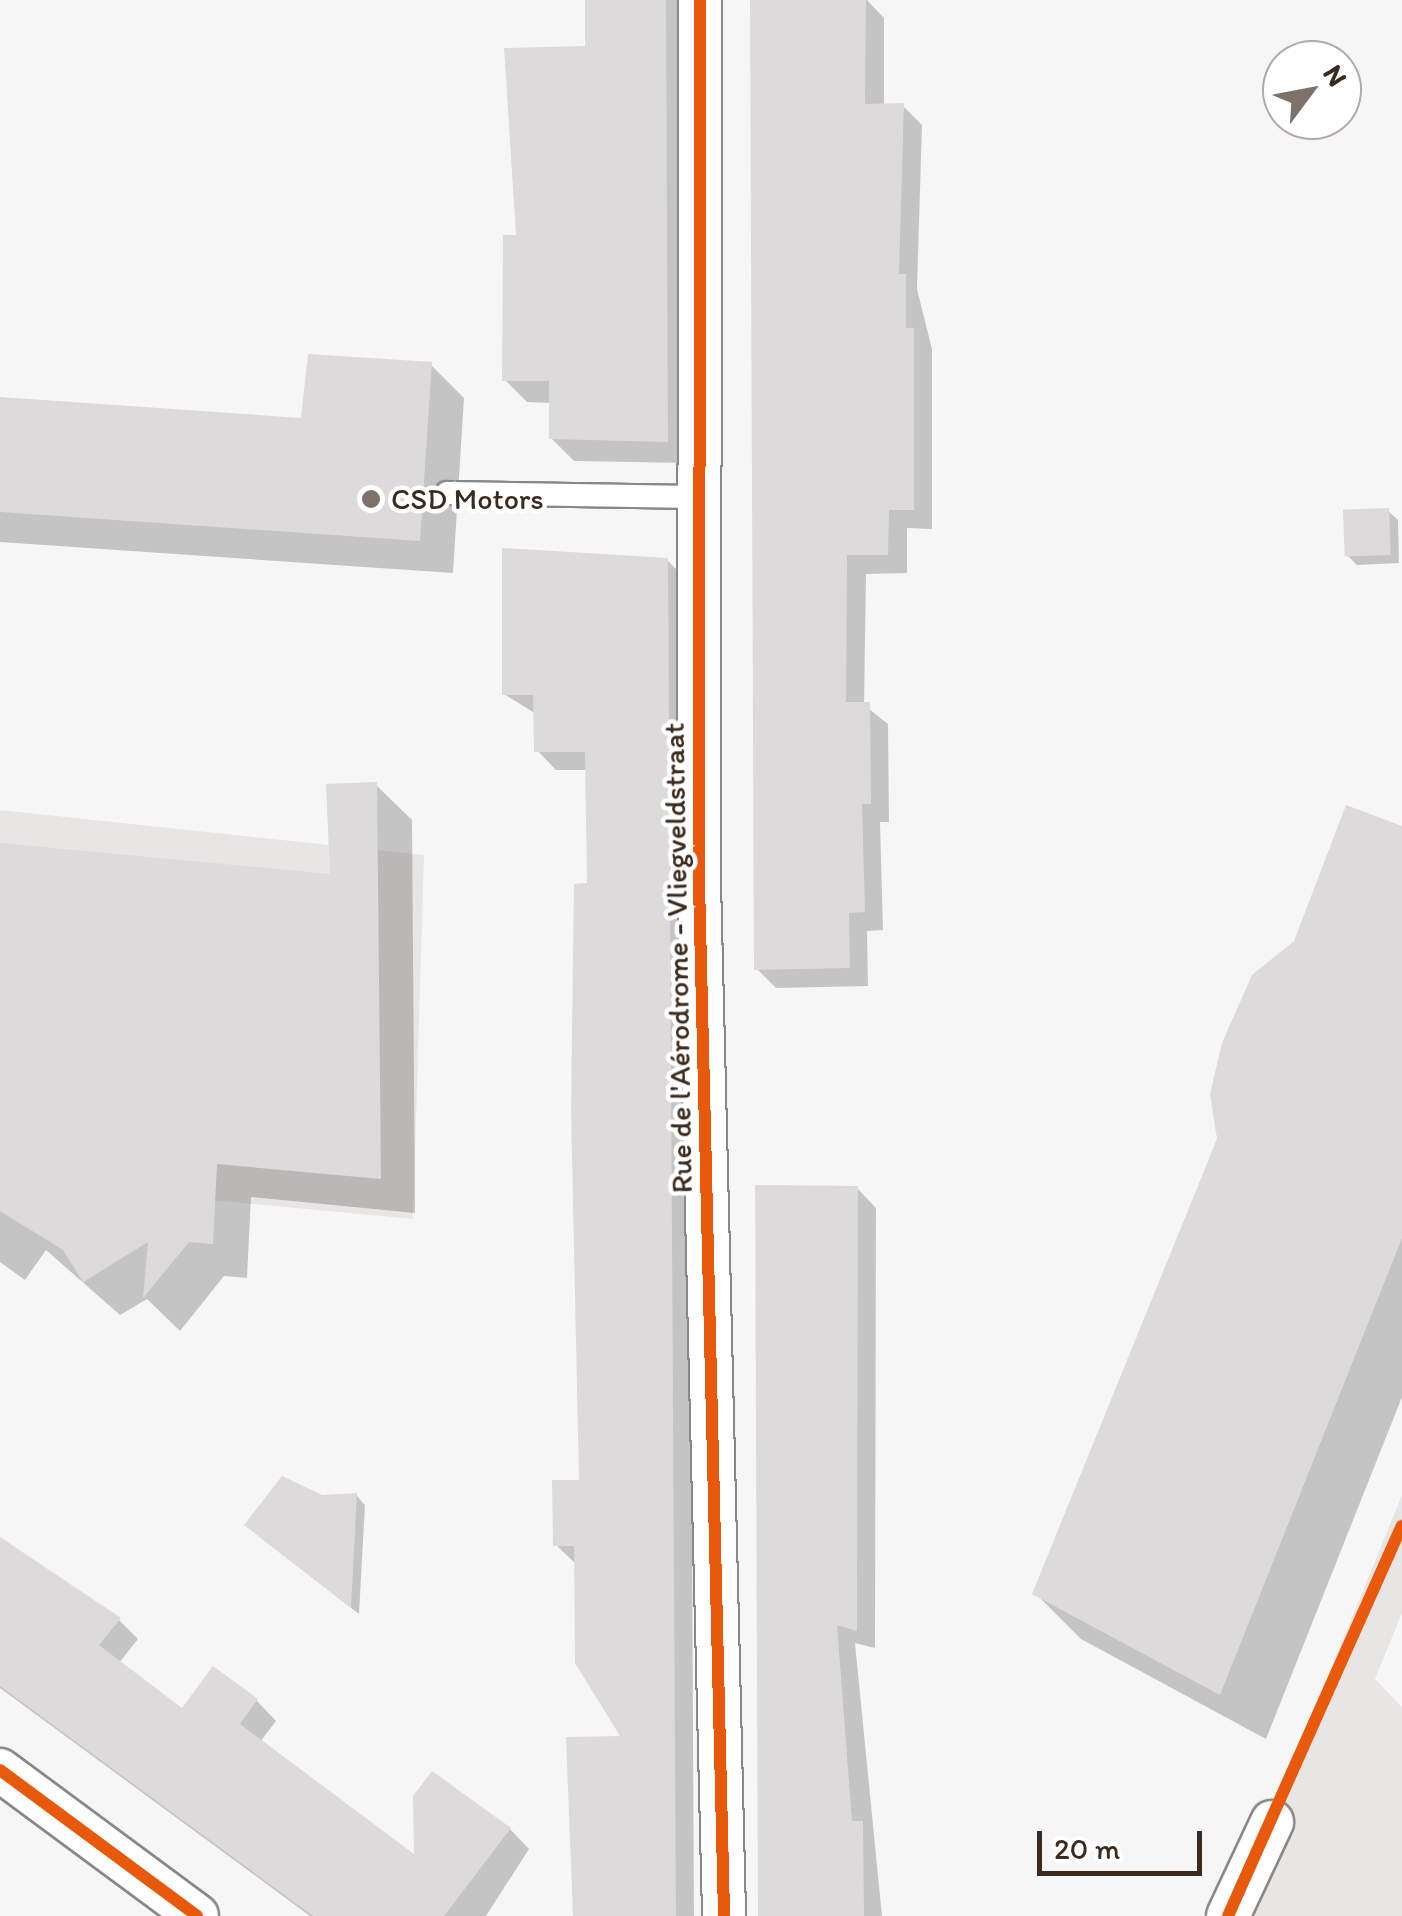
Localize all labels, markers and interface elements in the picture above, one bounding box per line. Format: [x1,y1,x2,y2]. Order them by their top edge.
north arrow [1262,40,1362,140]
text: N [1316,58,1355,92]
place label: CSD Motors [391,481,544,517]
marker: CSD Motors [360,488,382,510]
street label: Rue de l'Aérodrome - Vliegveldstraat [656,723,700,1193]
scale bar [1042,1811,1207,1873]
text: 20 m [1054,1830,1120,1867]

